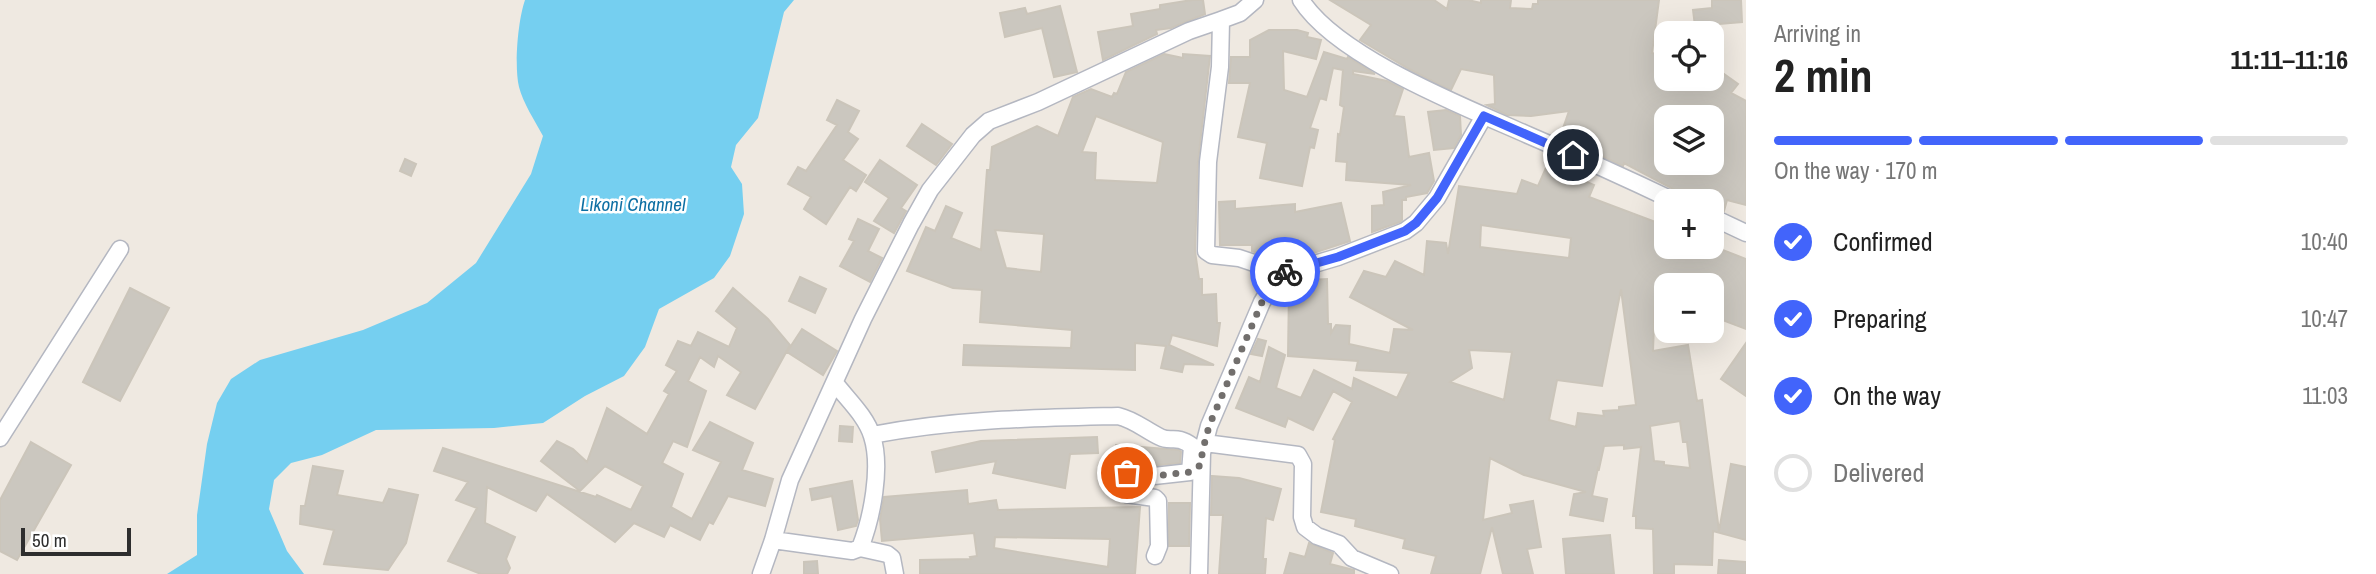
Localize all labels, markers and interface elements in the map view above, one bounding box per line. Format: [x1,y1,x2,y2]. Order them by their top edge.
text: Arriving in [1774,18,1861,49]
map controls [1654,21,1724,343]
button: locate [1654,21,1724,91]
text: 11:11–11:16 [2231,42,2348,77]
text: 2 min [1774,44,1873,106]
button: layers [1654,105,1724,175]
pin [1543,125,1603,185]
icon: home [1554,136,1592,174]
text: On the way · 170 m [1774,155,1938,186]
button: + [1654,189,1724,259]
water label: Likoni Channel [581,191,686,217]
icon: check [1774,223,1812,261]
text: Confirmed [1833,224,1933,259]
text: 10:40 [2301,226,2348,257]
courier [1250,237,1320,307]
icon: bike [1266,253,1304,291]
button: − [1654,273,1724,343]
icon: check [1774,300,1812,338]
text: Preparing [1833,301,1927,336]
text: 10:47 [2301,303,2348,334]
icon: check [1774,377,1812,415]
text: On the way [1833,378,1941,413]
text: 11:03 [2302,380,2348,411]
pin [1097,443,1157,503]
icon: bag [1108,454,1146,492]
text: Delivered [1833,455,1924,490]
scale bar [21,525,131,557]
text: 50 m [32,527,67,553]

